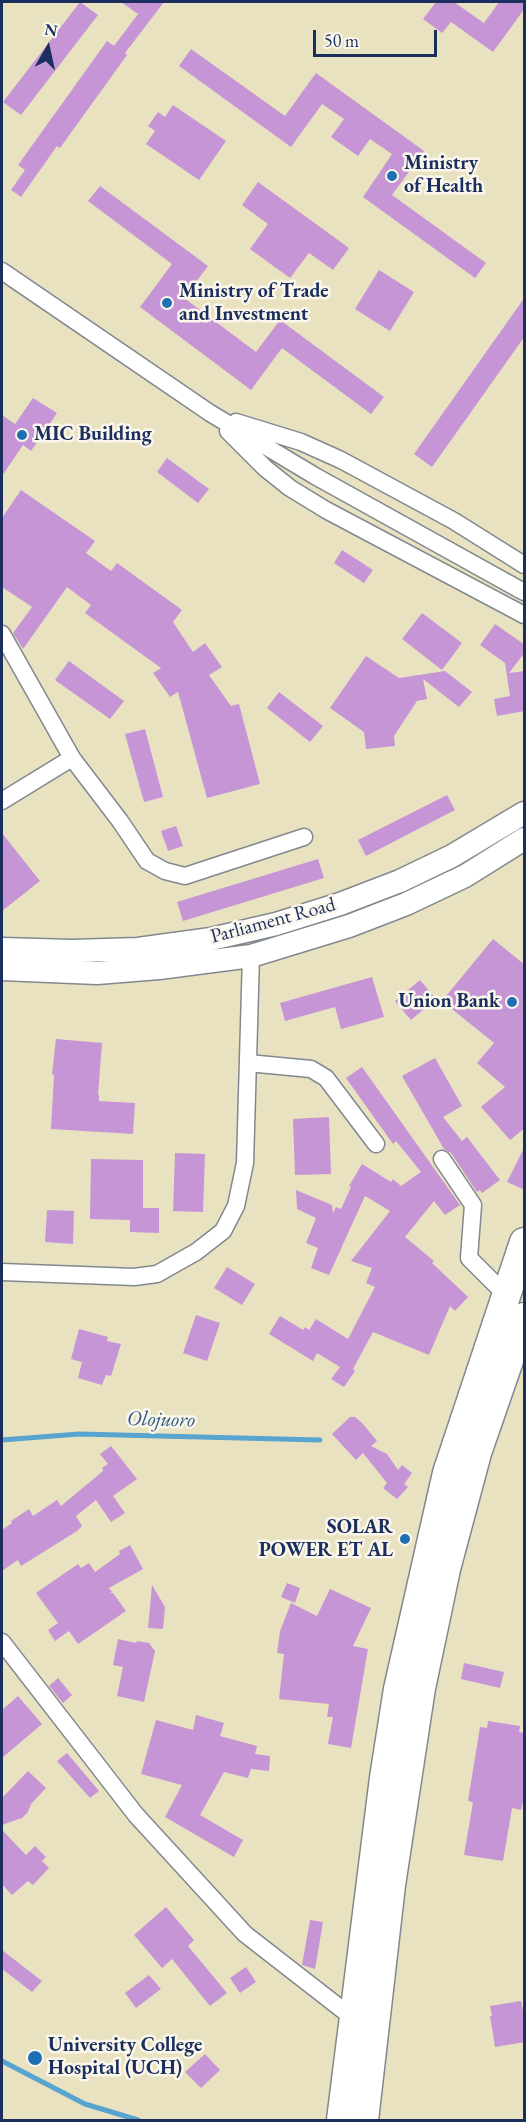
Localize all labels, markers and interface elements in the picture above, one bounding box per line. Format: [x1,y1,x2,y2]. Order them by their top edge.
north arrow [18,18,78,78]
text: N [43,18,59,41]
scale bar [316,18,440,56]
text: 50 m [324,29,359,52]
place label: Ministry of Health [404,152,483,199]
marker: Ministry of Health [385,169,399,183]
place label: Ministry of Trade and Investment [179,280,329,327]
marker: Ministry of Trade and Investment [160,296,174,310]
place label: MIC Building [34,423,152,447]
marker: MIC Building [15,428,29,442]
street label: Parliament Road [208,893,338,949]
place label: Union Bank [398,990,500,1014]
marker: Union Bank [505,995,519,1009]
water label: Olojuoro [127,1407,195,1433]
place label: SOLAR POWER ET AL [259,1516,393,1563]
marker: SOLAR POWER ET AL [398,1532,412,1546]
place label: University College Hospital (UCH) [48,2034,202,2081]
marker: University College Hospital (UCH) [26,2049,44,2067]

